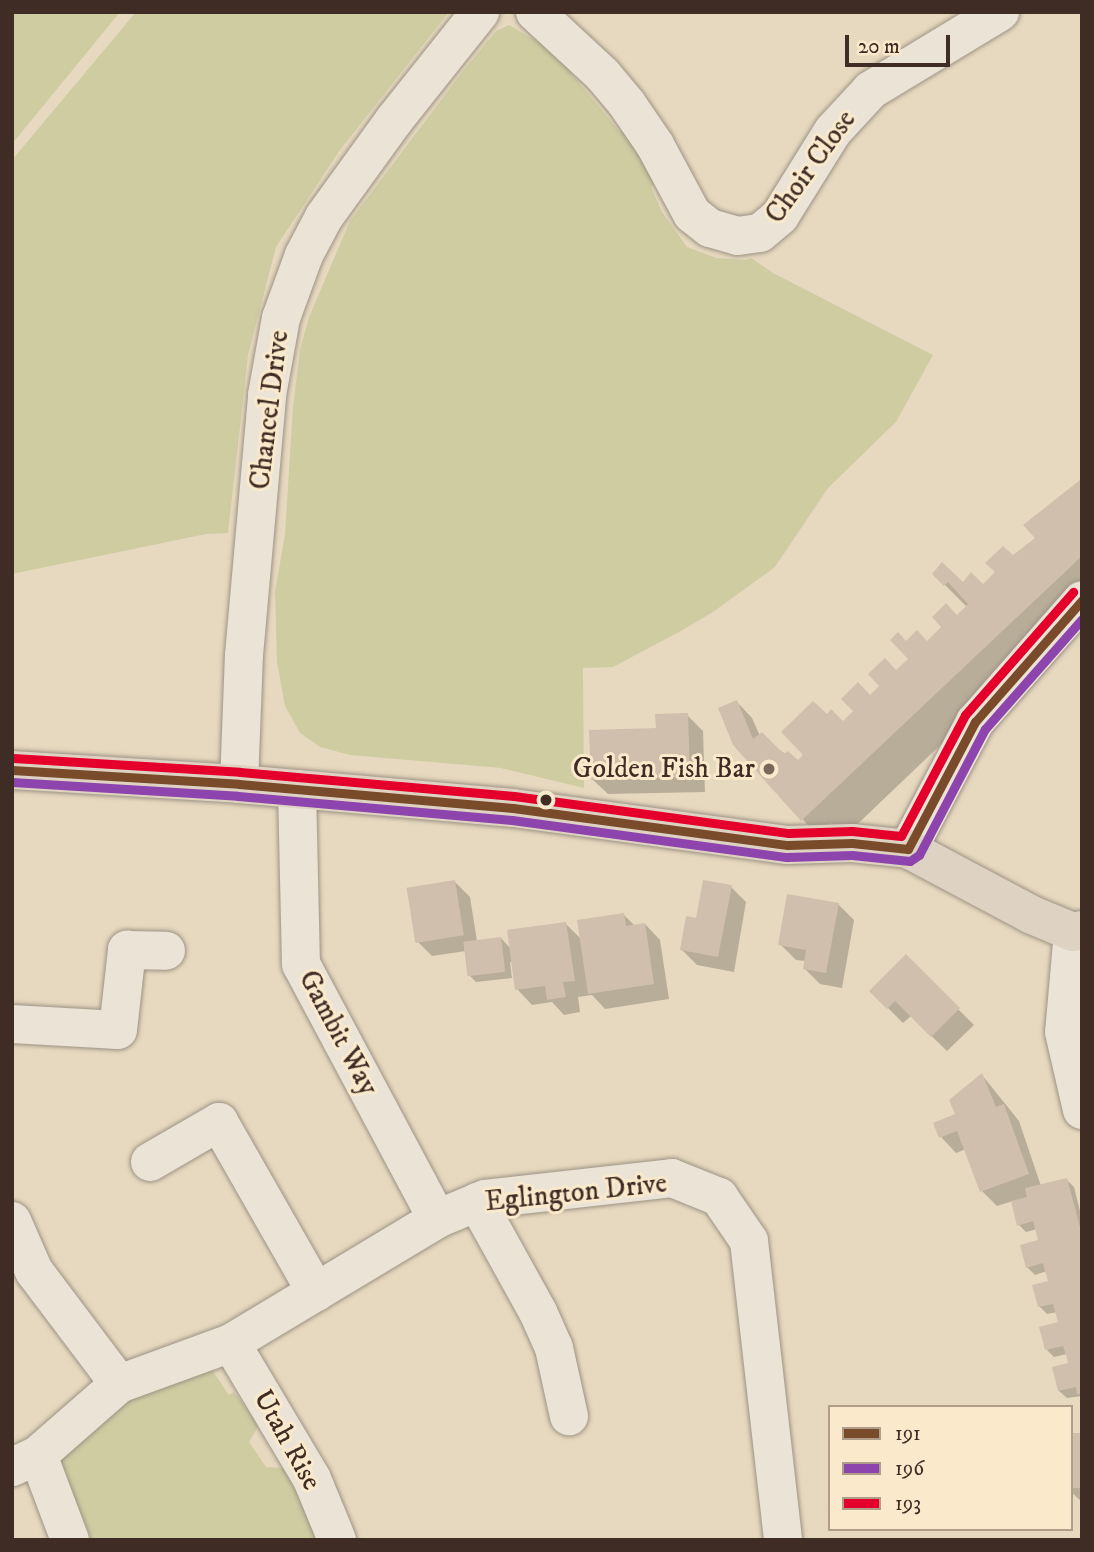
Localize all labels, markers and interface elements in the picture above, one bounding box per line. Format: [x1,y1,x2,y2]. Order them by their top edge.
scale bar [849,21,954,65]
text: 20 m [858,34,900,60]
street label: Choir Close [759,104,863,230]
street label: Chancel Drive [244,328,296,492]
place label: Golden Fish Bar [573,752,755,786]
marker: Golden Fish Bar [761,761,777,777]
unlabelled marker [539,793,553,807]
street label: Gambit Way [291,965,385,1101]
street label: Eglington Drive [483,1167,669,1219]
street label: Utah Rise [246,1384,328,1496]
legend [828,1405,1073,1531]
text: 191 [895,1421,921,1447]
text: 196 [895,1456,924,1482]
text: 193 [895,1491,921,1517]

